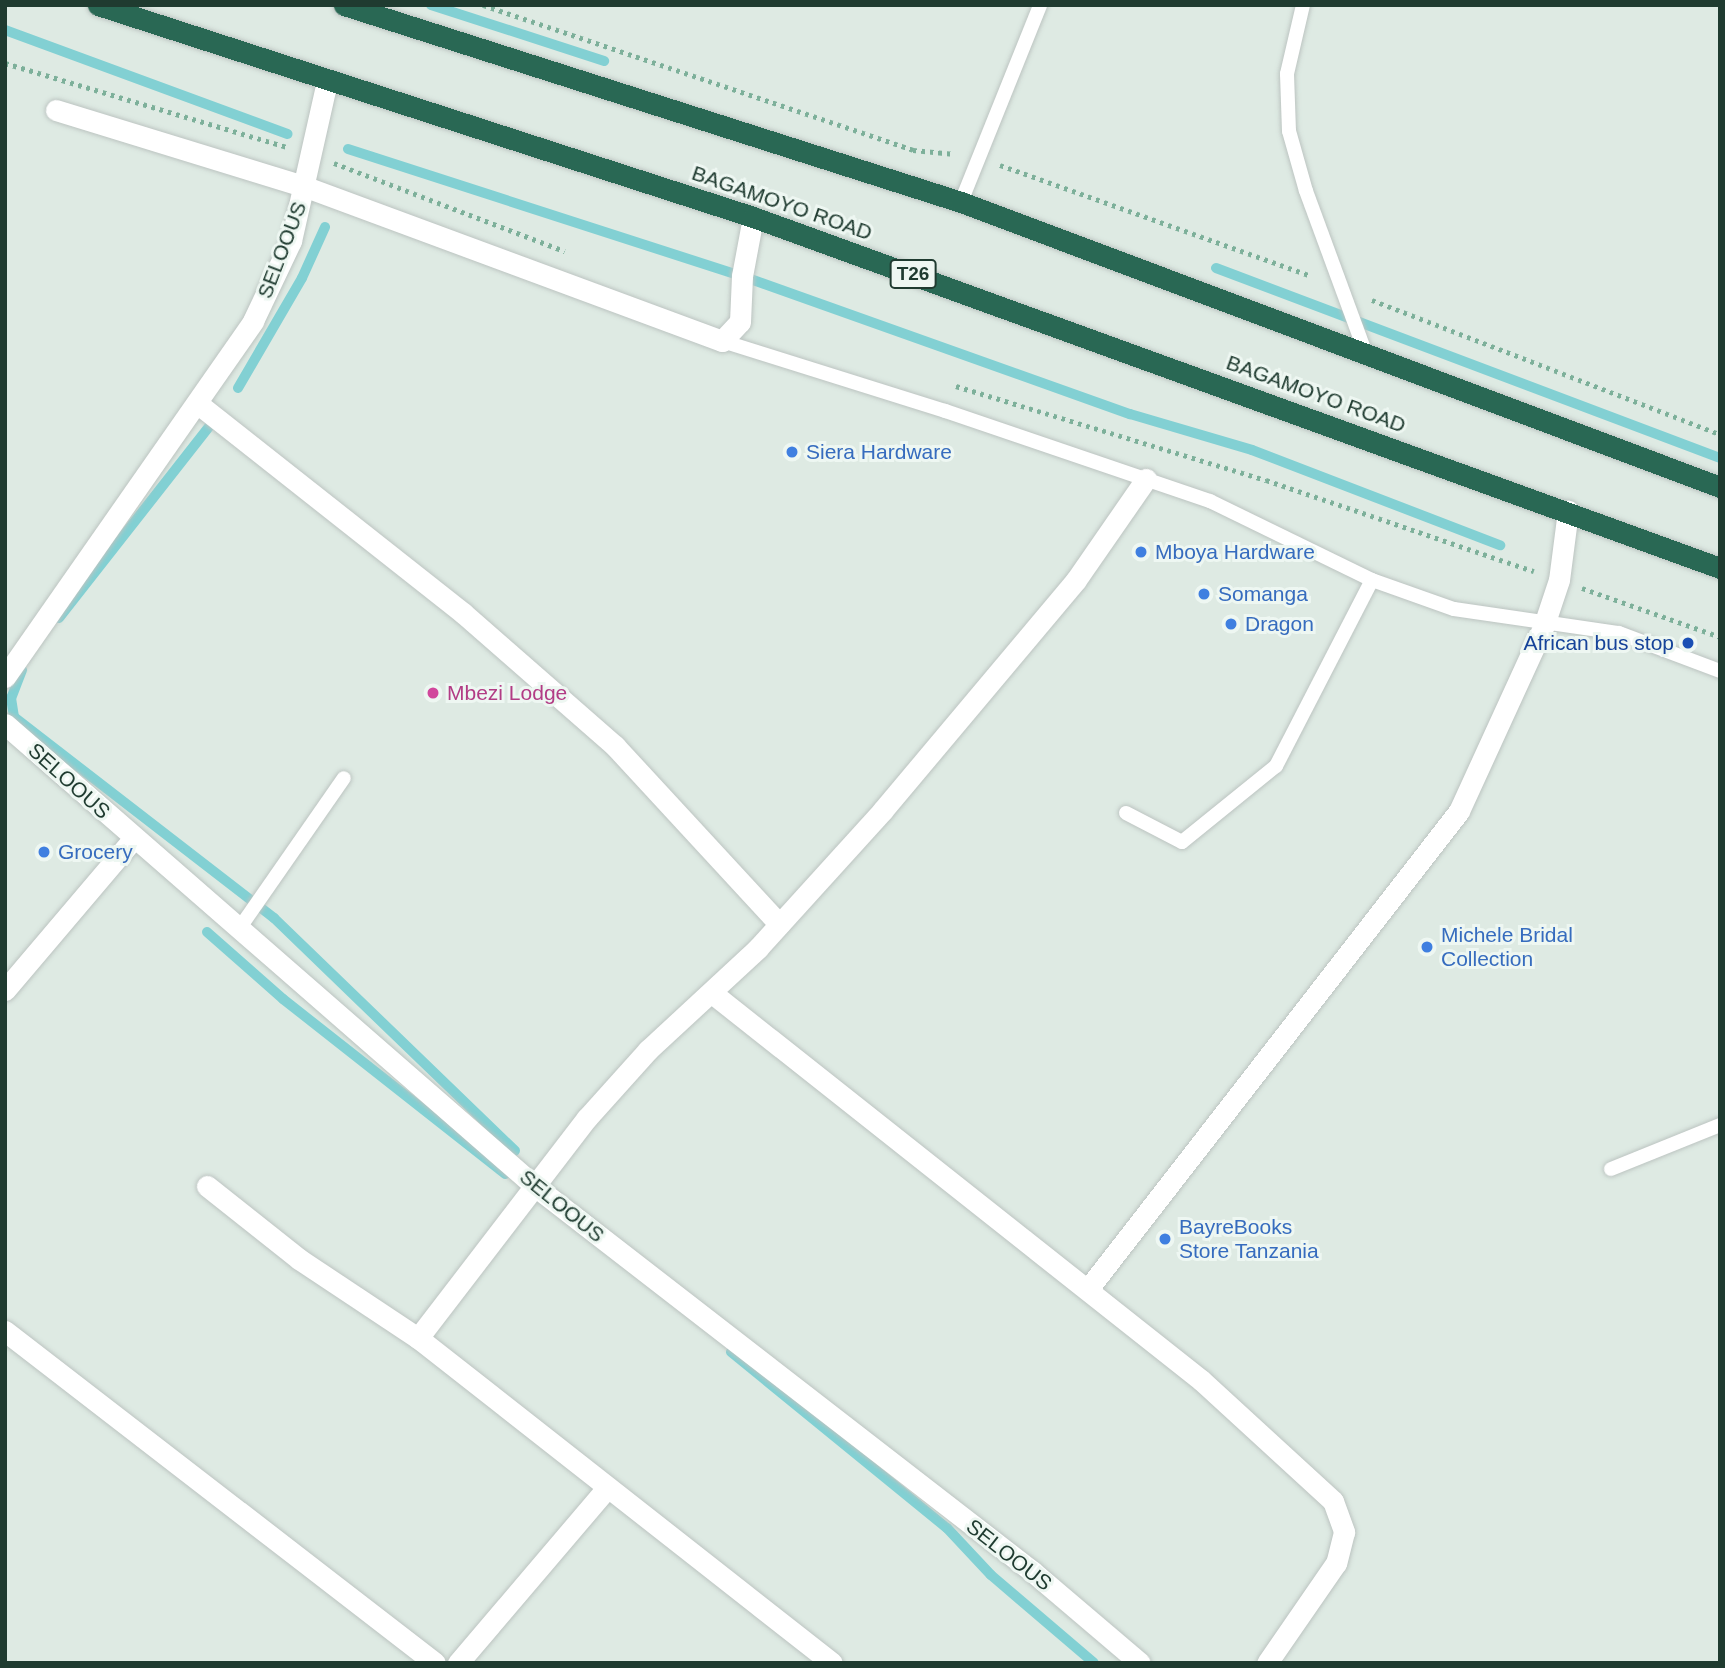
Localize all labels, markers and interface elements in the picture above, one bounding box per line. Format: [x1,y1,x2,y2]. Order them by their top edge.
street label: BAGAMOYO ROAD [689,160,875,246]
street label: SELOOUS [252,198,312,302]
road number: T26 [888,258,937,290]
street label: BAGAMOYO ROAD [1223,350,1409,438]
place label: Siera Hardware [806,439,952,465]
marker: Siera Hardware [784,444,800,460]
place label: Mboya Hardware [1155,539,1315,565]
marker: Mboya Hardware [1133,544,1149,560]
place label: Somanga [1218,581,1308,607]
marker: Somanga [1196,586,1212,602]
place label: Dragon [1245,611,1314,637]
marker: Dragon [1223,616,1239,632]
place label: African bus stop [1523,630,1674,656]
marker: African bus stop [1680,635,1696,651]
place label: Mbezi Lodge [447,680,567,706]
marker: Mbezi Lodge [425,685,441,701]
street label: SELOOUS [23,738,115,824]
place label: Grocery [58,839,133,865]
marker: Grocery [36,844,52,860]
place label: Michele Bridal Collection [1441,922,1573,972]
marker: Michele Bridal Collection [1419,939,1435,955]
street label: SELOOUS [515,1164,609,1248]
place label: BayreBooks Store Tanzania [1179,1214,1319,1264]
marker: BayreBooks Store Tanzania [1157,1231,1173,1247]
street label: SELOOUS [961,1514,1057,1596]

